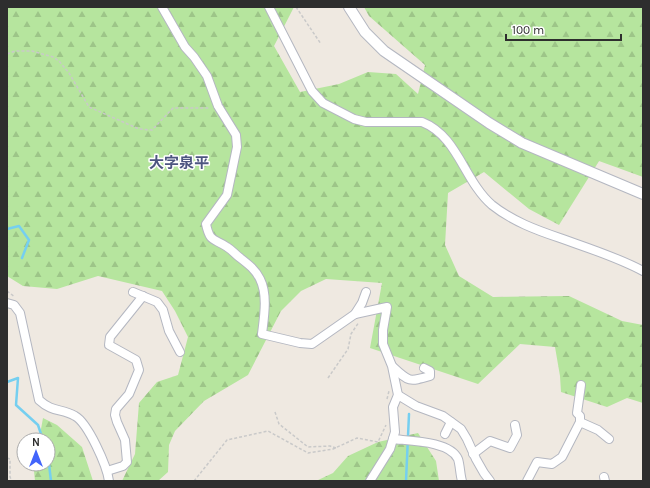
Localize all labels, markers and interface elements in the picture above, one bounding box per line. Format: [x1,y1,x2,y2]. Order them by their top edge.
scale bar [506,16,621,42]
text: 100 m [512,23,544,37]
district label: 大字泉平 [149,154,209,172]
north arrow [16,432,56,472]
text: N [32,436,40,449]

